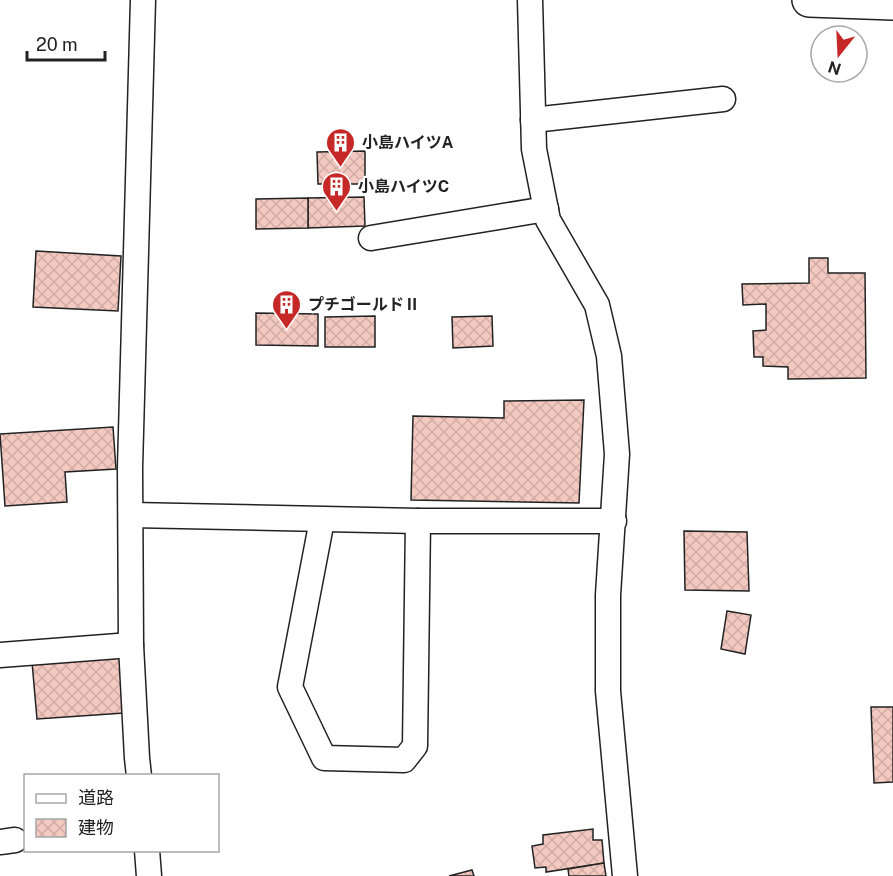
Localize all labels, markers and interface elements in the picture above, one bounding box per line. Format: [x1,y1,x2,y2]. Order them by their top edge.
scale bar [27,24,105,62]
north arrow [809,24,869,84]
text: 20 m [36,34,78,55]
text: N [826,57,843,79]
building icon: 小島ハイツA [325,126,357,168]
place label: 小島ハイツA [362,133,454,152]
building icon: 小島ハイツC [321,170,353,212]
place label: 小島ハイツC [358,177,449,196]
building icon: プチゴールドⅡ [271,288,303,330]
place label: プチゴールドⅡ [308,295,420,314]
legend [24,774,219,852]
text: 道路 [78,787,114,808]
text: 建物 [78,817,114,838]

